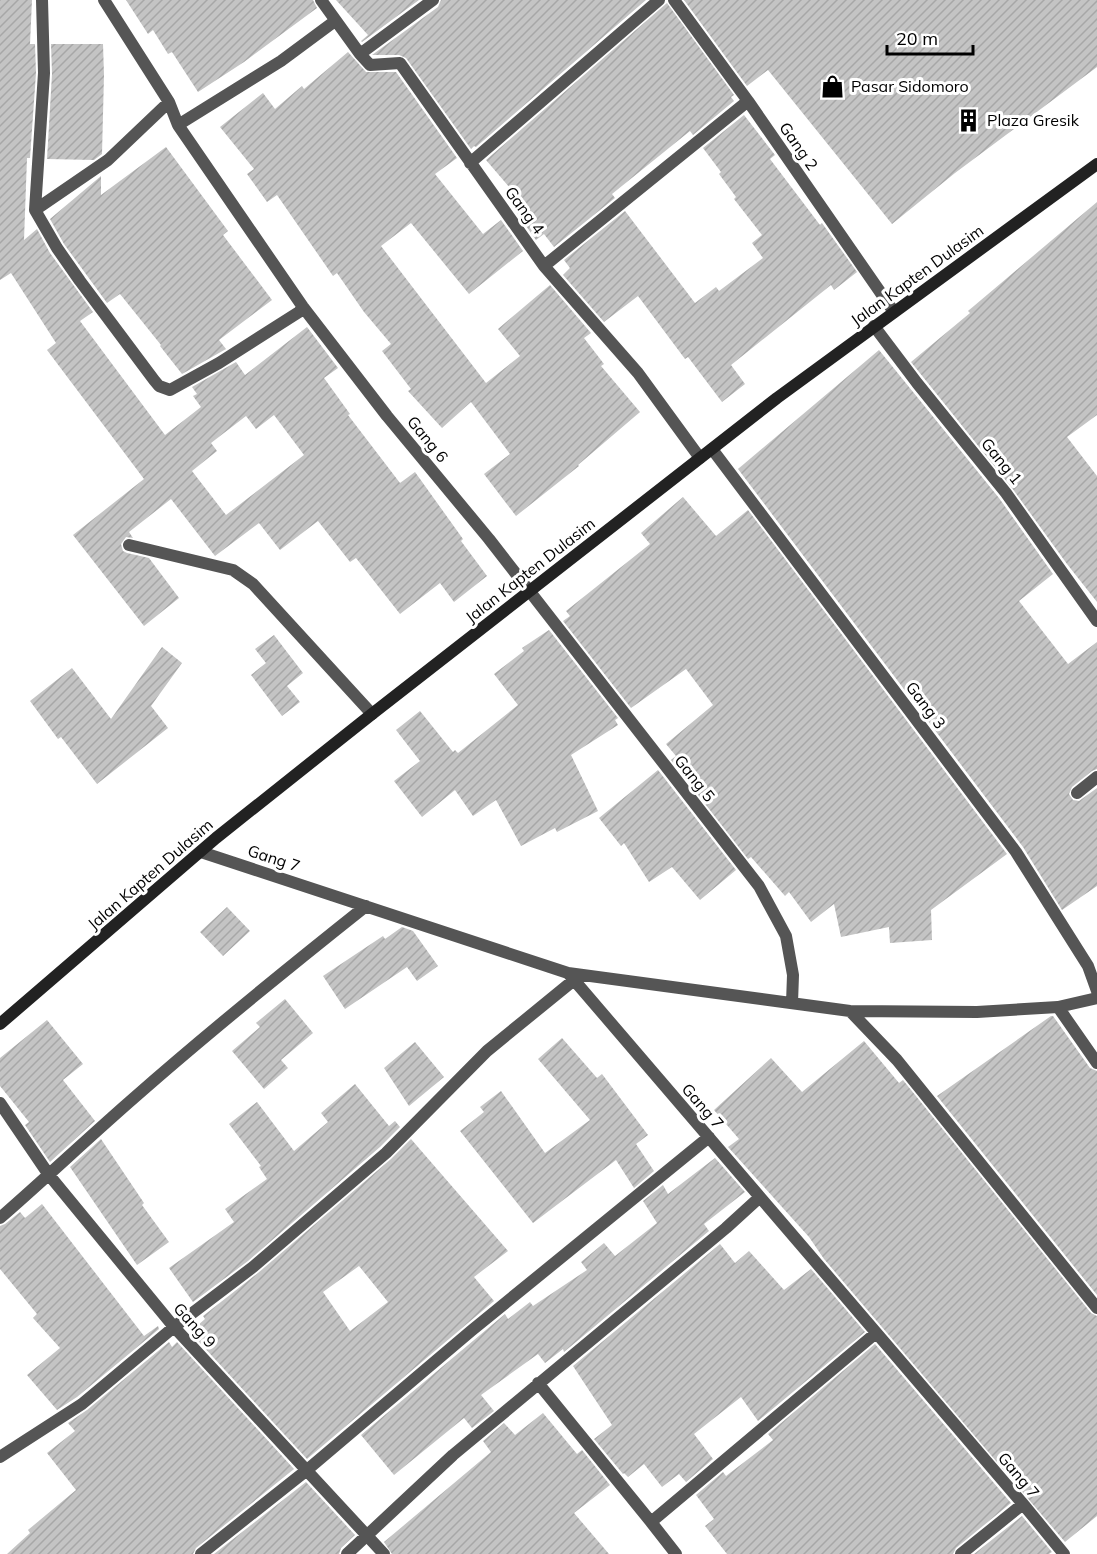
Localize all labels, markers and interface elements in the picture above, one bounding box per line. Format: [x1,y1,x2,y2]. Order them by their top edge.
scale bar [887,18,972,56]
text: 20 m [896,27,938,50]
shop icon: Pasar Sidomoro [820,73,846,99]
place label: Pasar Sidomoro [851,76,969,96]
building icon: Plaza Gresik [956,107,982,133]
place label: Plaza Gresik [987,110,1080,130]
street label: Gang 2 [775,118,823,174]
street label: Gang 4 [501,182,549,238]
street label: Jalan Kapten Dulasim [847,220,987,330]
street label: Gang 6 [403,412,453,466]
street label: Gang 1 [977,434,1027,488]
street label: Jalan Kapten Dulasim [461,513,599,627]
street label: Gang 3 [902,677,950,733]
street label: Gang 5 [670,751,720,805]
street label: Jalan Kapten Dulasim [83,814,217,934]
street label: Gang 7 [245,840,303,876]
street label: Gang 7 [678,1079,728,1133]
street label: Gang 9 [169,1298,221,1352]
street label: Gang 7 [994,1448,1044,1502]

